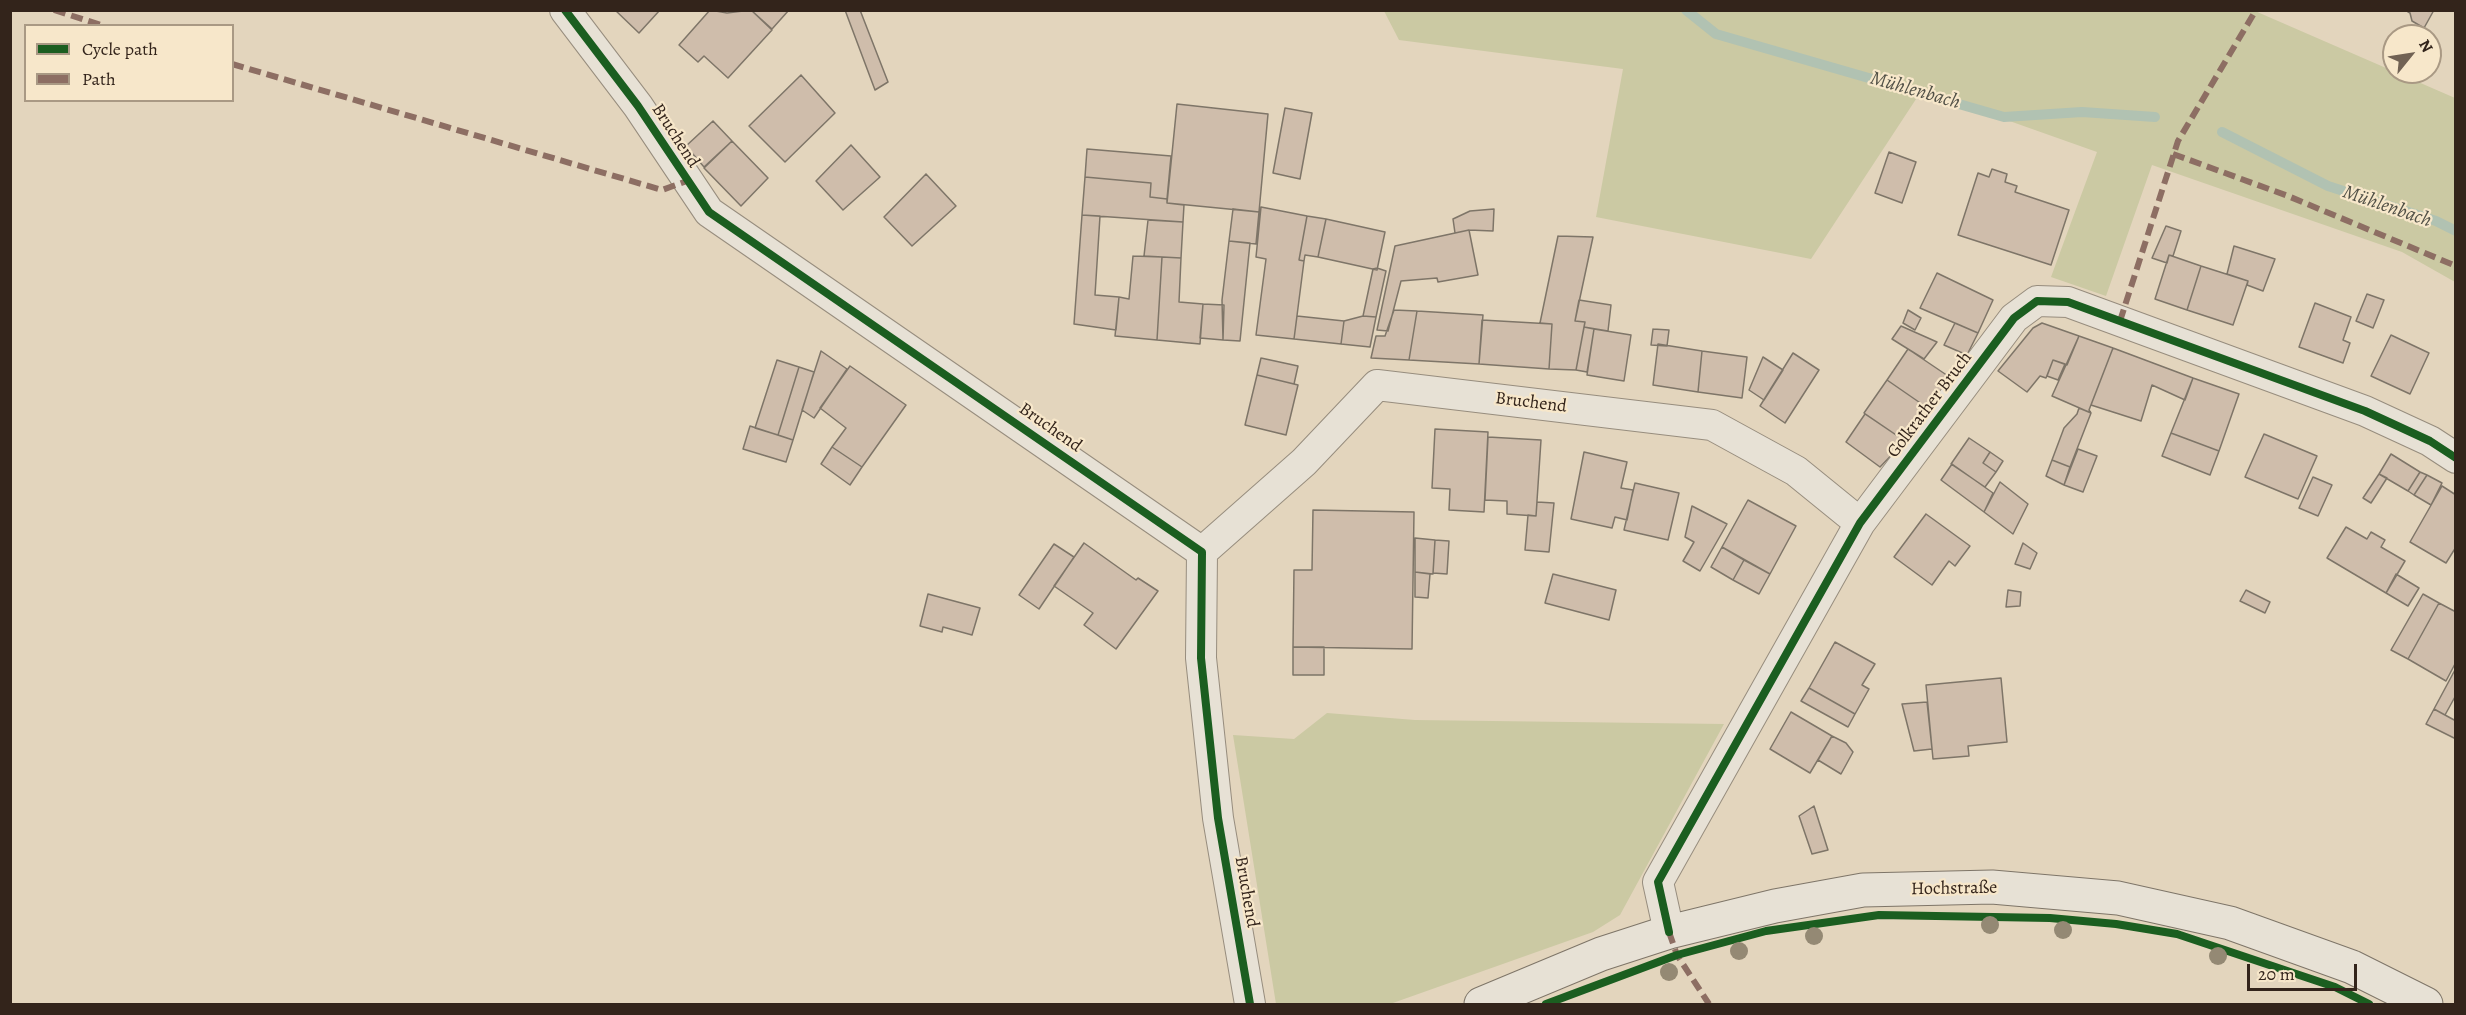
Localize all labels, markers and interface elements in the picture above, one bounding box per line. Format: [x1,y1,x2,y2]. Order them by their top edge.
legend [24,24,234,102]
north arrow [2382,24,2442,84]
text: N [2413,35,2438,57]
text: Cycle path [82,37,158,61]
text: Path [82,67,116,91]
water label: Mühlenbach [1867,67,1963,115]
street label: Bruchend [646,100,704,172]
water label: Mühlenbach [2339,181,2435,233]
street label: Golkrather Bruch [1883,348,1977,462]
street label: Bruchend [1494,388,1568,418]
street label: Bruchend [1014,398,1086,458]
street label: Bruchend [1229,855,1263,929]
street label: Hochstraße [1911,877,1997,901]
scale bar [2250,952,2360,990]
text: 20 m [2258,962,2295,986]

